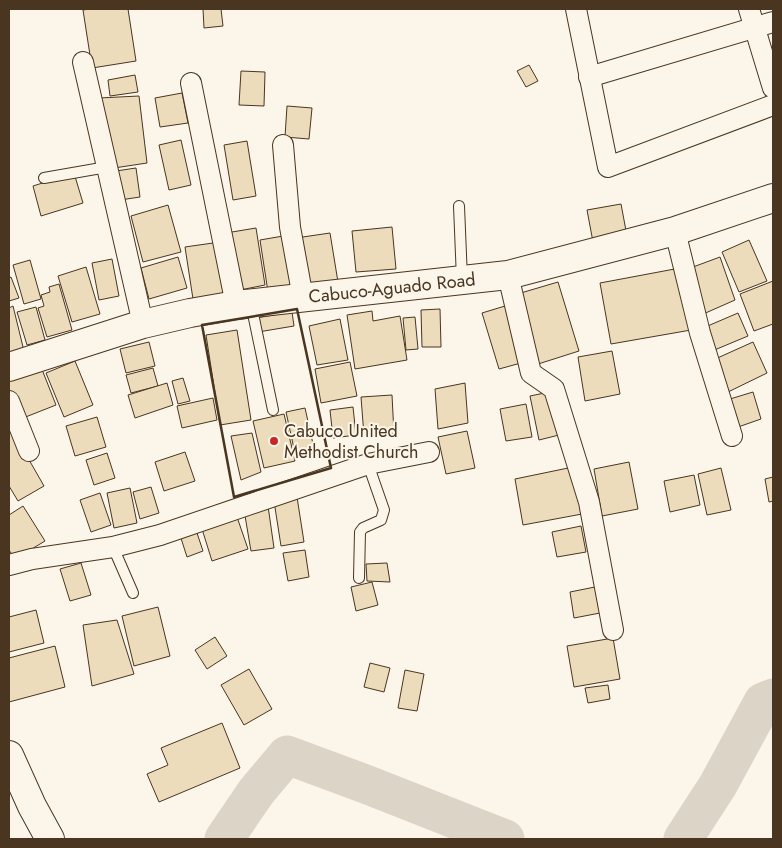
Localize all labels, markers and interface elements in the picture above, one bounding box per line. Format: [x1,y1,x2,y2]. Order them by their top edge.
street label: Cabuco-Aguado Road [307,266,477,310]
place label: Cabuco United Methodist Church [284,418,419,465]
marker: Cabuco United Methodist Church [268,435,280,447]

